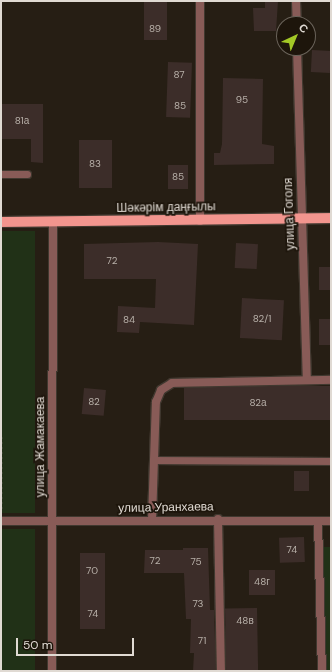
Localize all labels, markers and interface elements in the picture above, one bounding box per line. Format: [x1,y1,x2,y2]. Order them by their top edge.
north arrow [276,16,316,56]
text: С [296,20,311,36]
house number: 89 [149,23,161,35]
house number: 87 [173,69,185,81]
house number: 95 [236,94,248,106]
house number: 85 [174,100,186,112]
house number: 81а [15,115,29,127]
house number: 83 [89,158,101,170]
house number: 85 [172,171,184,183]
street label: улица Гоголя [282,177,298,251]
street label: Шәкәрім даңғылы [116,200,216,216]
house number: 72 [107,255,117,267]
house number: 82/1 [253,313,271,325]
house number: 84 [123,314,135,326]
house number: 82 [88,396,100,408]
street label: улица Жамакаева [34,397,48,497]
house number: 82а [249,397,267,409]
street label: улица Уранхаева [118,500,214,516]
house number: 74 [287,544,297,556]
house number: 72 [150,555,160,567]
house number: 75 [190,556,202,568]
house number: 70 [86,565,98,577]
house number: 48г [254,576,270,588]
house number: 73 [193,598,203,610]
house number: 74 [88,608,98,620]
house number: 48в [236,615,254,627]
scale bar [18,630,136,656]
house number: 71 [198,635,206,647]
text: 50 m [23,637,52,653]

